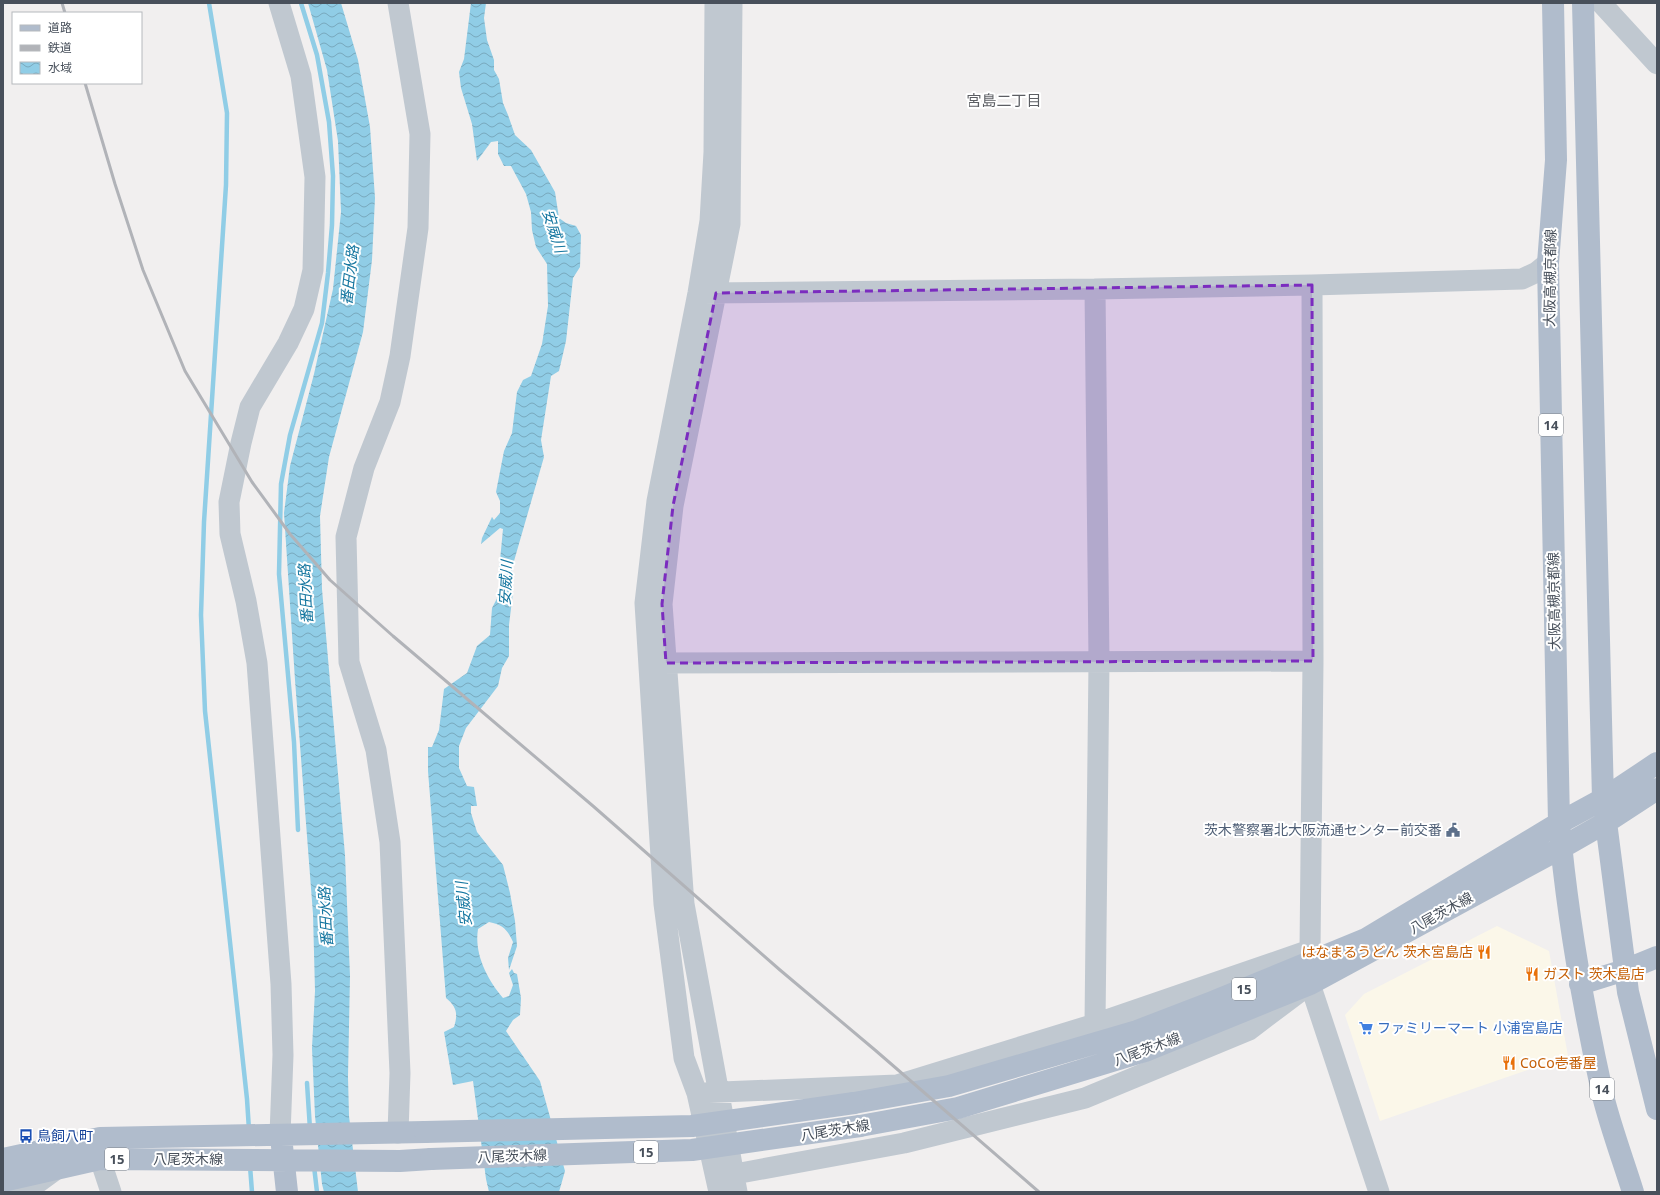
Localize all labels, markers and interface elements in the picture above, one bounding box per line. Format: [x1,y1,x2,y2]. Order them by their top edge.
legend [12,12,142,84]
text: 道路 [48,19,72,36]
text: 鉄道 [48,39,72,56]
text: 水域 [48,59,72,76]
district label: 宮島二丁目 [966,90,1042,110]
water label: 安威川 [538,206,572,257]
street label: 大阪高槻京都線 [1539,229,1560,327]
water label: 番田水路 [335,242,363,306]
road number: 14 [1539,414,1563,436]
street label: 大阪高槻京都線 [1543,552,1564,650]
water label: 安威川 [494,558,516,606]
water label: 番田水路 [293,562,317,625]
place label: 茨木警察署北大阪流通センター前交番 [1204,820,1442,839]
public building icon: 茨木警察署北大阪流通センター前交番 [1445,822,1461,838]
water label: 安威川 [451,879,475,928]
water label: 番田水路 [313,885,337,948]
street label: 八尾茨木線 [1406,887,1476,938]
place label: はなまるうどん 茨木宮島店 [1301,942,1473,961]
restaurant icon: はなまるうどん 茨木宮島店 [1476,944,1492,960]
place label: ガスト 茨木島店 [1543,964,1645,983]
restaurant icon: ガスト 茨木島店 [1524,966,1540,982]
road number: 15 [1232,978,1256,1000]
place label: ファミリーマート 小浦宮島店 [1377,1018,1563,1037]
supermarket icon: ファミリーマート 小浦宮島店 [1358,1020,1374,1036]
street label: 八尾茨木線 [1111,1028,1183,1069]
place label: CoCo壱番屋 [1520,1053,1597,1072]
restaurant icon: CoCo壱番屋 [1501,1055,1517,1071]
road number: 14 [1590,1078,1614,1100]
street label: 八尾茨木線 [799,1115,871,1144]
place label: 鳥飼八町 [37,1126,93,1145]
bus stop icon: 鳥飼八町 [18,1128,34,1144]
road number: 15 [634,1141,658,1163]
street label: 八尾茨木線 [477,1145,547,1166]
road number: 15 [105,1148,129,1170]
street label: 八尾茨木線 [153,1149,223,1168]

